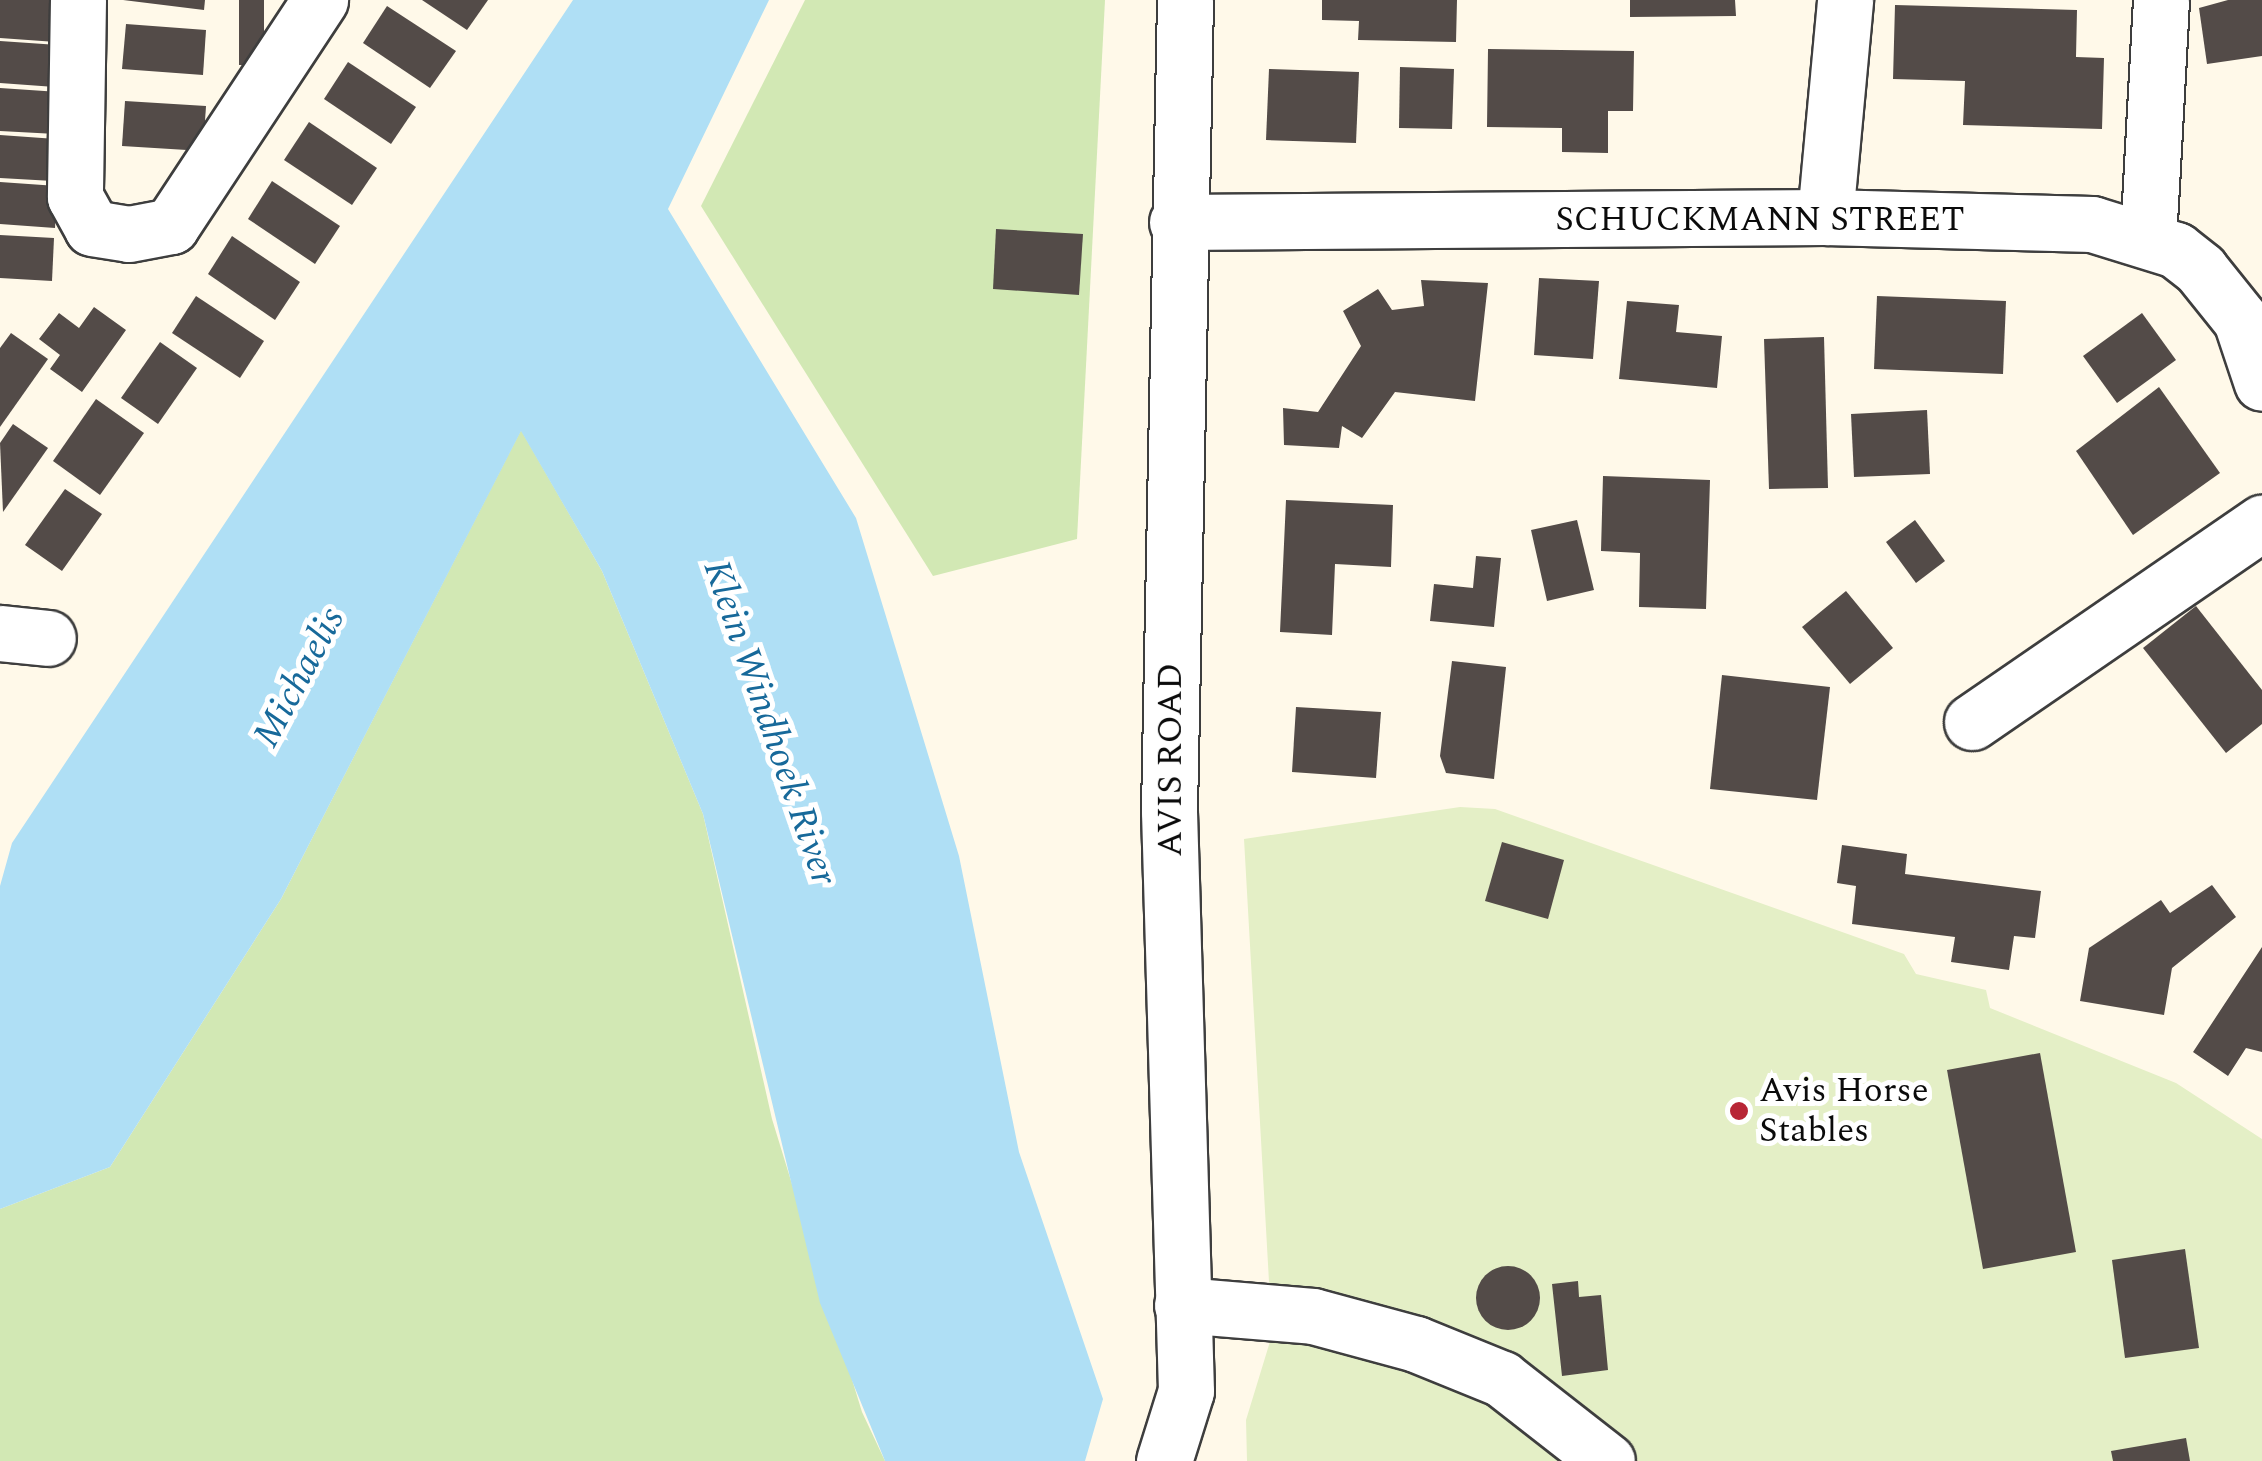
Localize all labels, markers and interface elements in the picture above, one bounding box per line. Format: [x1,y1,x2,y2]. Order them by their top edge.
street label: SCHUCKMANN STREET [1555,199,1965,241]
water label: Klein Windhoek River [692,554,846,892]
water label: Michaelis [244,600,356,756]
street label: AVIS ROAD [1150,663,1192,857]
place label: Avis Horse Stables [1759,1070,1929,1152]
marker: Avis Horse Stables [1728,1100,1750,1122]

